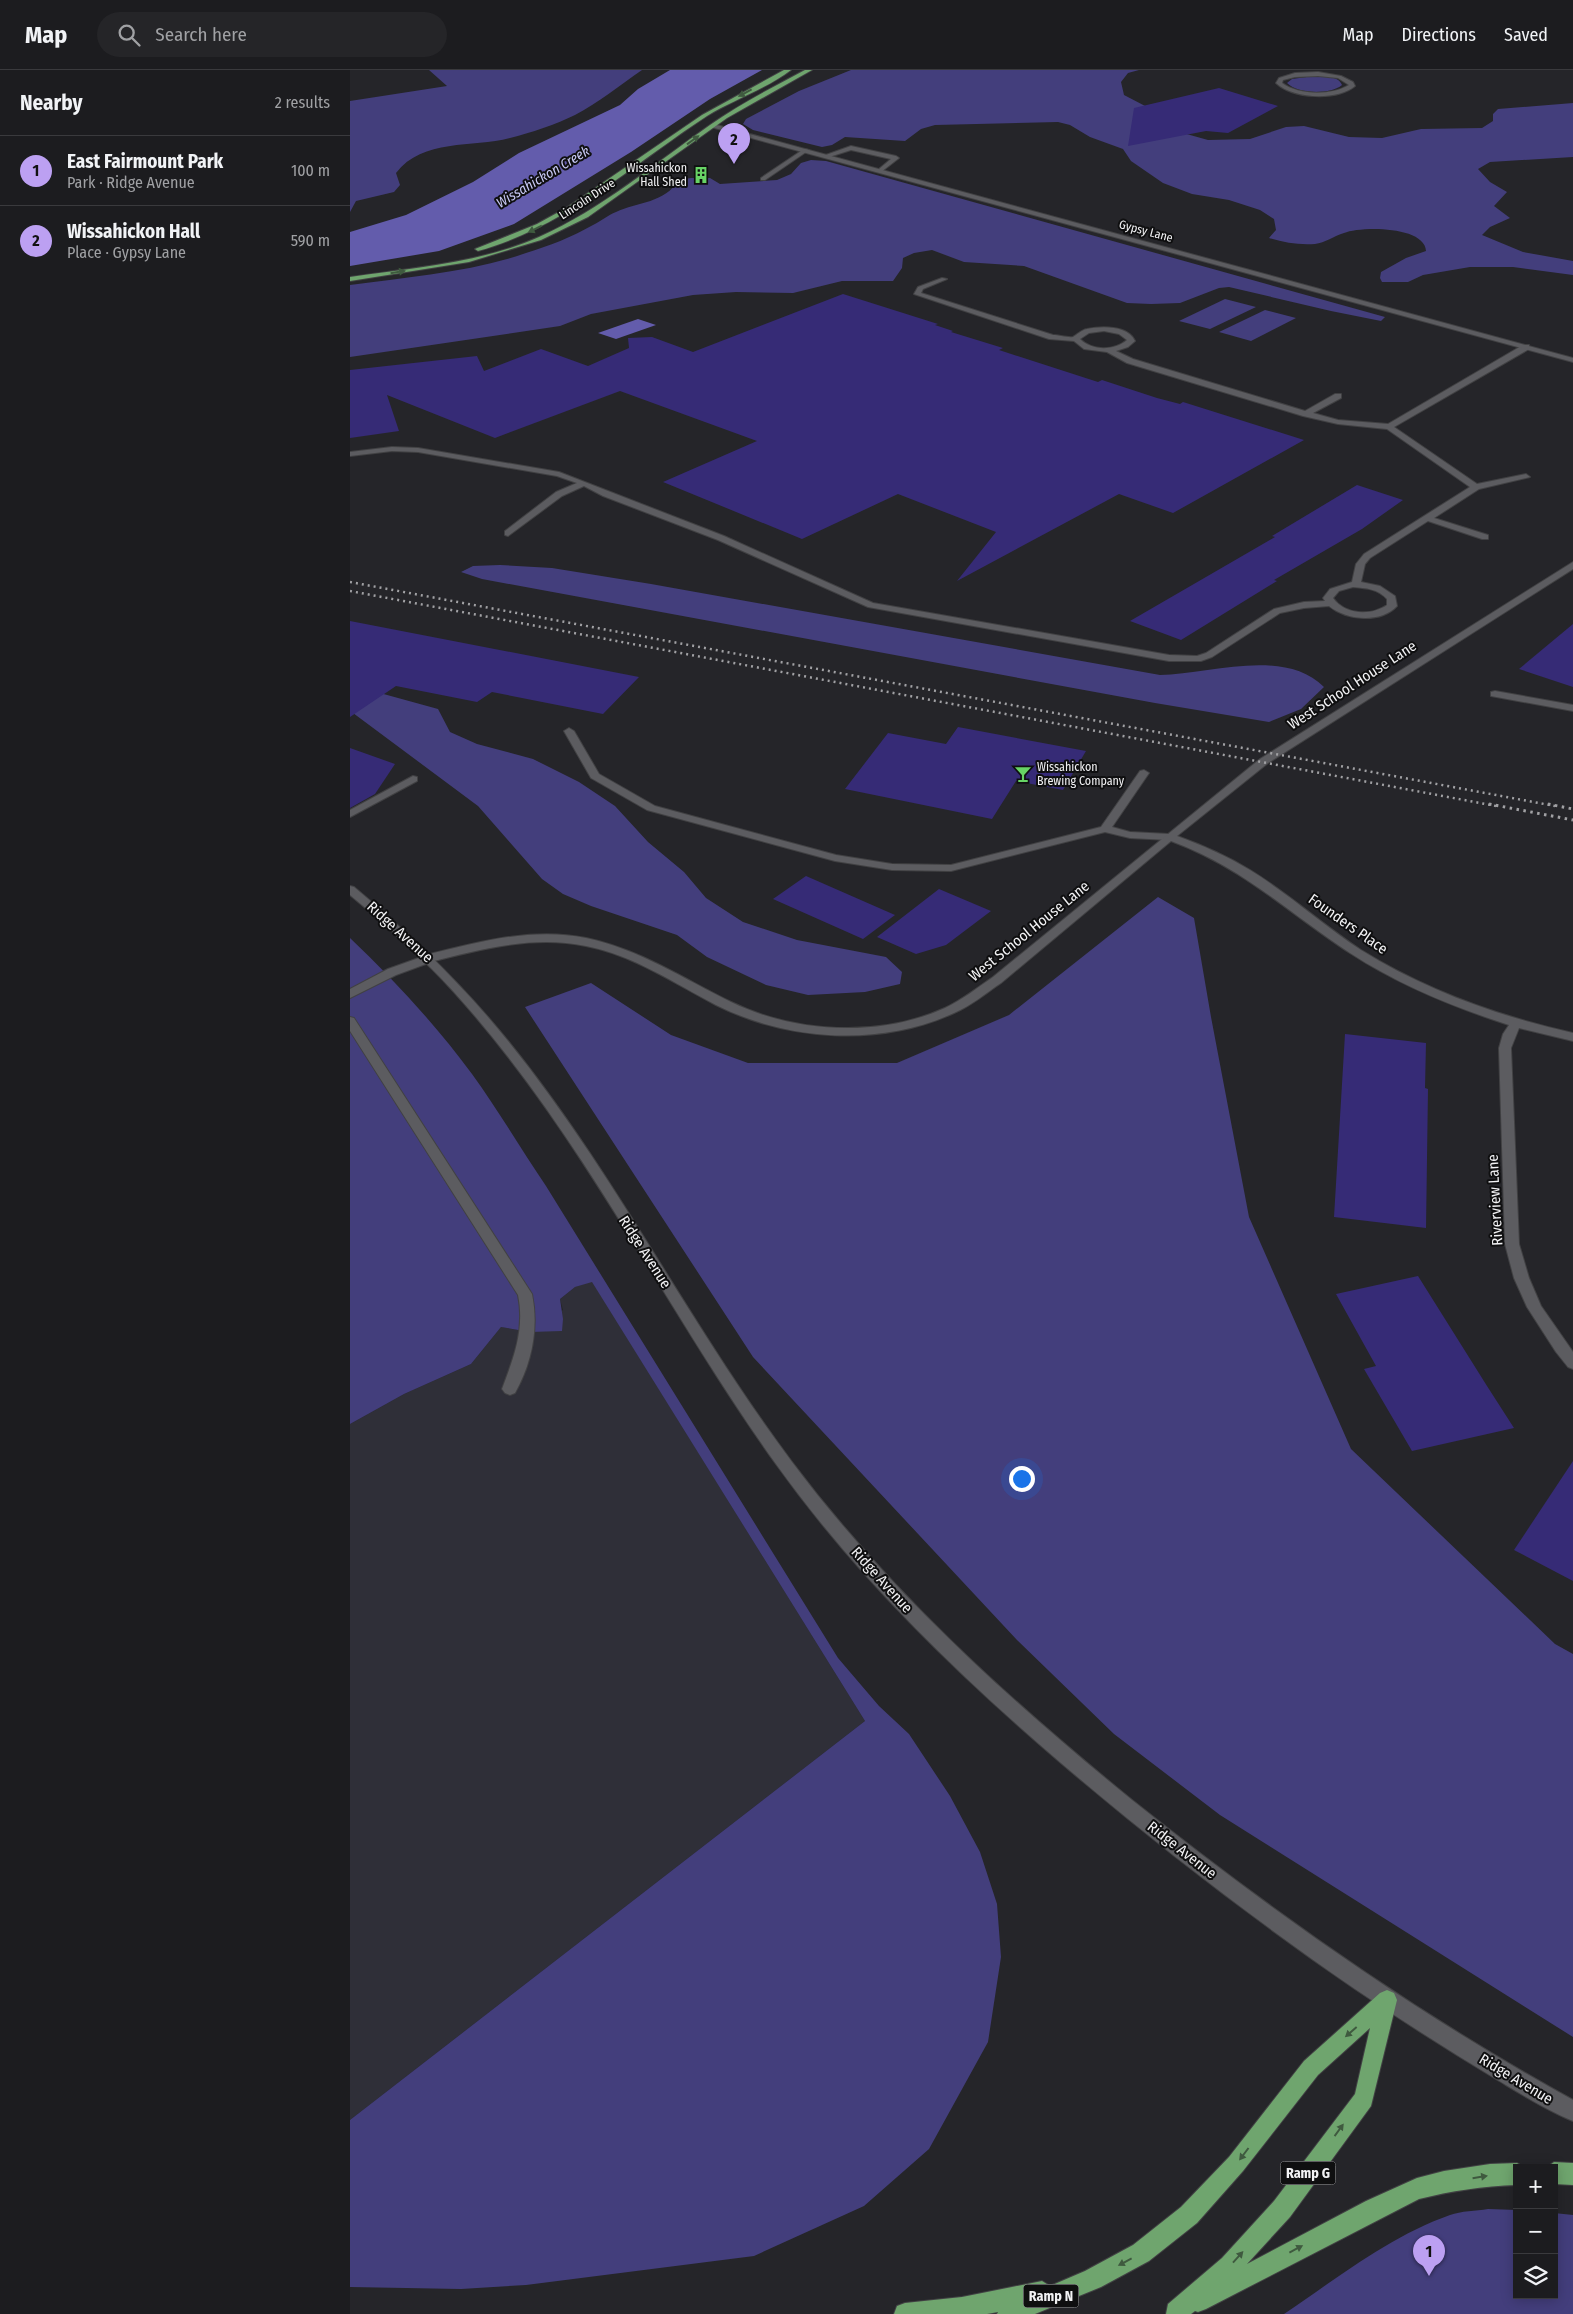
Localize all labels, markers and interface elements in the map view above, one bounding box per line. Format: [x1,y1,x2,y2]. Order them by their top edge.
search box [97,12,447,57]
text: Map [25,21,67,49]
icon: search [115,21,143,49]
text: Search here [155,23,247,46]
text: Map [1342,24,1374,46]
text: Directions [1402,24,1476,46]
text: Saved [1504,24,1548,46]
one-way arrow [737,89,752,97]
text: Nearby [20,90,82,116]
text: 2 results [275,93,330,112]
pin: 2 [718,123,750,164]
one-way arrow [686,134,699,145]
water label: Wissahickon Creek [493,142,593,212]
text: East Fairmount Park [67,150,223,173]
text: 1 [33,161,39,180]
text: 100 m [291,161,330,180]
place label: Wissahickon Hall Shed [626,161,687,189]
building icon: Wissahickon Hall Shed [691,165,711,185]
text: Park · Ridge Avenue [67,173,195,192]
street label: Lincoln Drive [557,176,618,222]
street label: Gypsy Lane [1118,217,1174,245]
text: Wissahickon Hall [67,220,200,243]
one-way arrow [528,225,542,233]
text: 2 [32,231,40,250]
text: 590 m [291,231,330,250]
text: Place · Gypsy Lane [67,243,186,262]
one-way arrow [391,268,407,276]
street label: West School House Lane [1284,637,1420,733]
place label: Wissahickon Brewing Company [1037,760,1125,788]
bar icon: Wissahickon Brewing Company [1013,764,1033,784]
street label: West School House Lane [965,877,1093,985]
street label: Founders Place [1305,890,1391,958]
street label: Ridge Avenue [363,898,437,966]
street label: Riverview Lane [1484,1154,1506,1246]
street label: Ridge Avenue [615,1212,675,1292]
your location [1009,1466,1035,1492]
street label: Ridge Avenue [848,1543,916,1617]
street label: Ridge Avenue [1144,1817,1220,1883]
one-way arrow [1344,2027,1357,2038]
street label: Ridge Avenue [1476,2050,1556,2108]
one-way arrow [1334,2124,1345,2137]
one-way arrow [1239,2147,1250,2160]
road number: Ramp G [1280,2162,1336,2184]
map controls [1513,2164,1558,2299]
button: + [1513,2164,1558,2209]
one-way arrow [1472,2172,1488,2180]
button: − [1513,2209,1558,2254]
pin: 1 [1413,2235,1445,2276]
one-way arrow [1289,2245,1304,2253]
one-way arrow [1233,2251,1244,2264]
button: layers [1513,2254,1558,2299]
one-way arrow [1117,2258,1132,2266]
road number: Ramp N [1024,2284,1078,2308]

